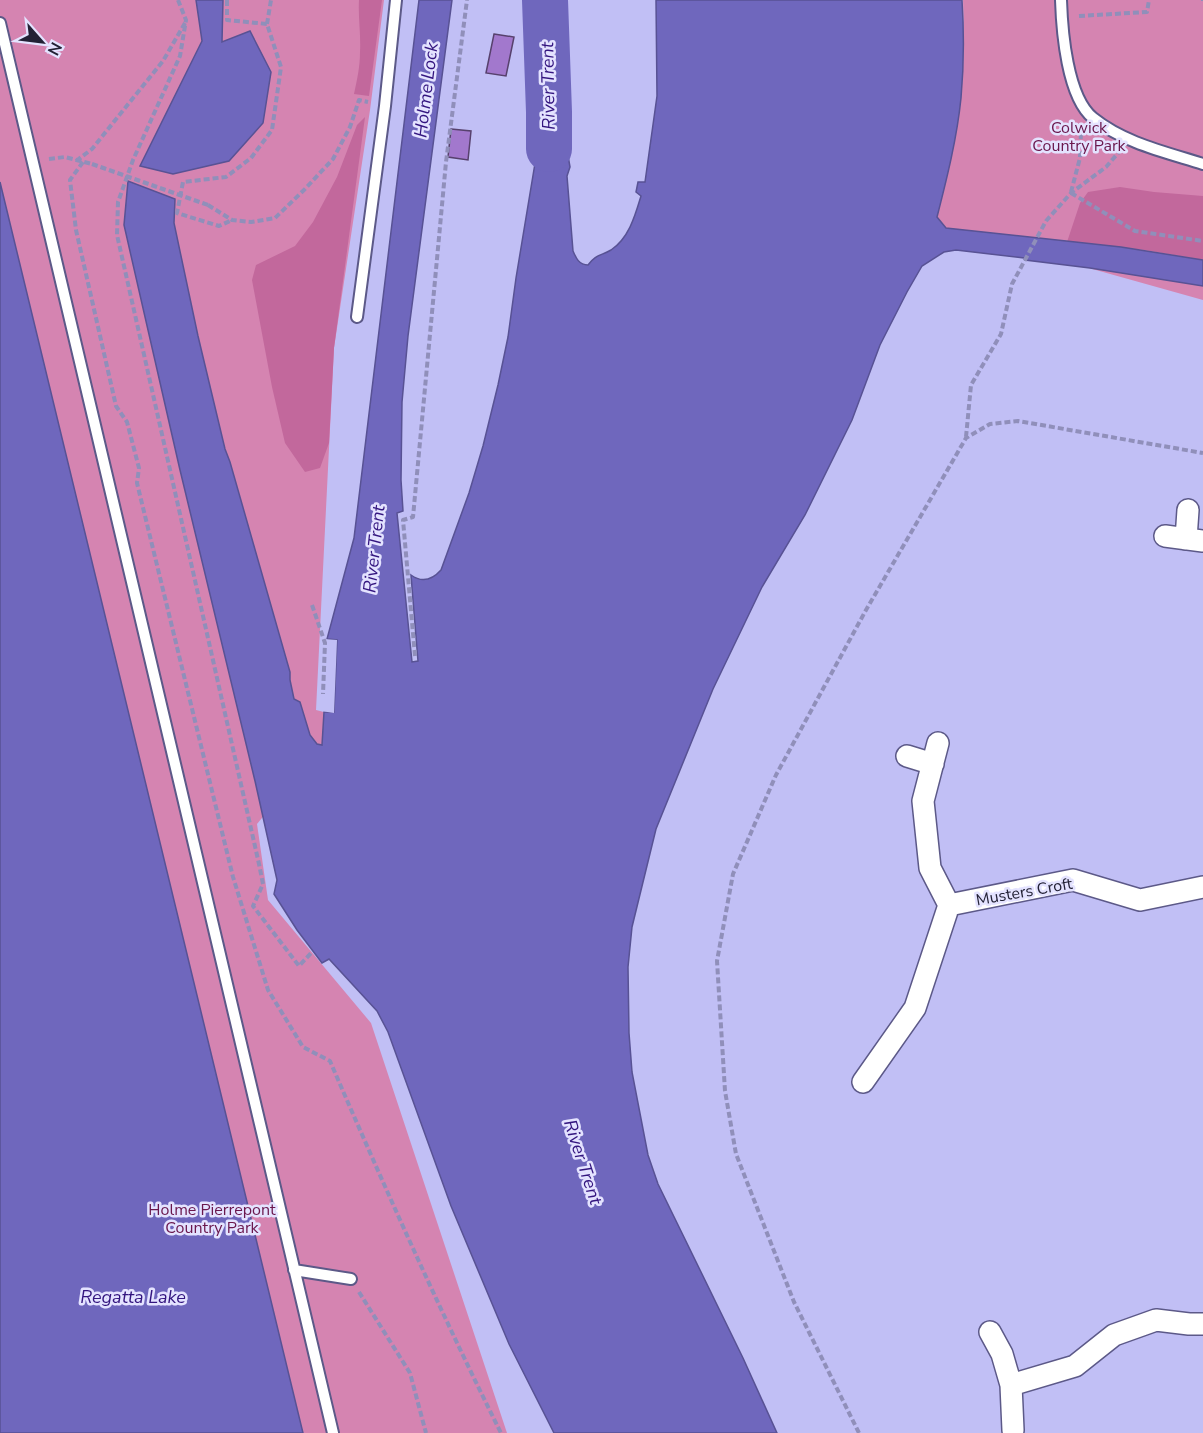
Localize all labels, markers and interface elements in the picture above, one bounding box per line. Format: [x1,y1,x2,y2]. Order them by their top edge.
north arrow [12,12,72,72]
text: N [42,38,67,59]
water label: Holme Lock [408,40,444,139]
water label: River Trent [535,41,561,130]
park label: Colwick Country Park [1032,117,1127,157]
water label: River Trent [357,503,391,594]
street label: Musters Croft [974,873,1074,911]
water label: River Trent [558,1116,608,1208]
park label: Holme Pierrepont Country Park [148,1199,276,1239]
water label: Regatta Lake [80,1285,186,1309]

